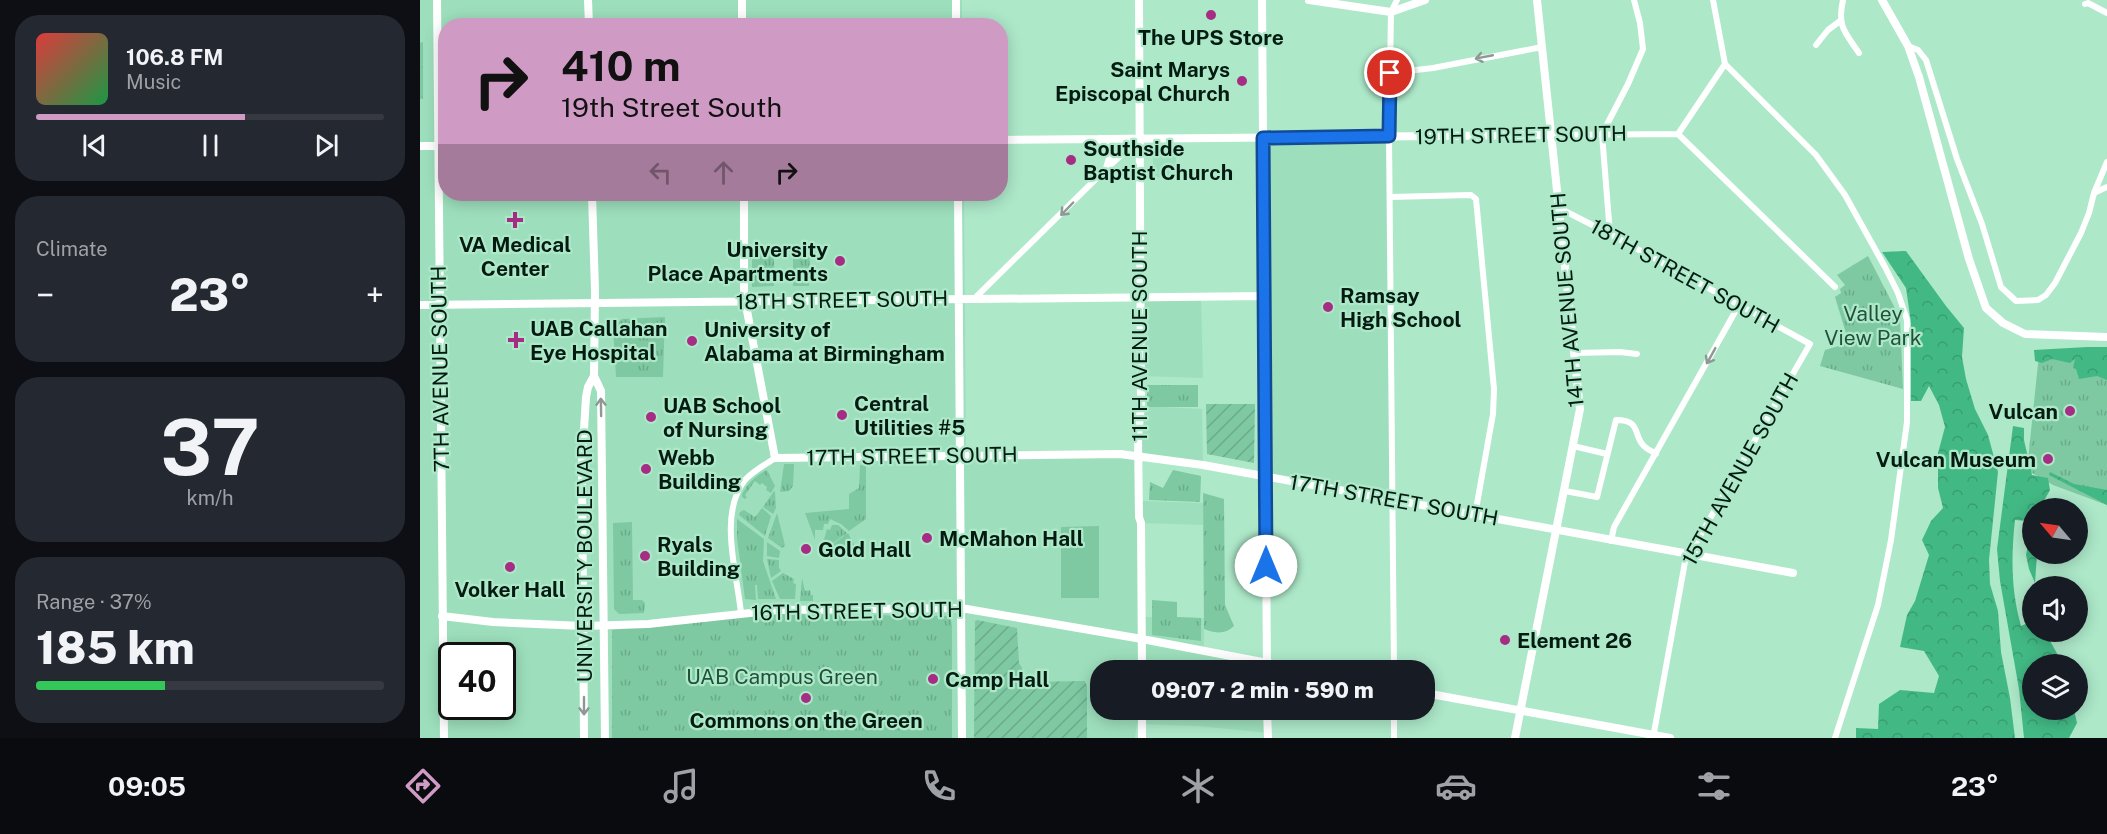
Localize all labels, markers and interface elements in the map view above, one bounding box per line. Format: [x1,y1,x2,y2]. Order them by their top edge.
marker: The UPS Store [1204,8,1218,22]
place label: The UPS Store [1138,25,1284,50]
text: 410 m [561,41,681,90]
icon: right [462,42,540,120]
text: 106.8 FM [126,44,223,70]
pin [1364,47,1415,98]
one-way arrow [1475,52,1494,63]
icon: arrive [1373,56,1406,89]
place label: Saint Marys Episcopal Church [1055,57,1230,106]
text: Music [126,70,181,94]
marker: Saint Marys Episcopal Church [1235,74,1249,88]
text: 19th Street South [561,91,782,123]
street label: 19TH STREET SOUTH [1415,121,1627,149]
icon: previous [78,129,111,162]
icon: pause [194,129,227,162]
icon: next [310,129,343,162]
place label: Southside Baptist Church [1083,136,1233,185]
marker: Southside Baptist Church [1064,153,1078,167]
icon: left [644,156,677,189]
icon: ahead [707,156,740,189]
icon: right [770,156,803,189]
street label: 14TH AVENUE SOUTH [1545,192,1589,408]
one-way arrow [1060,201,1074,216]
marker: VA Medical Center [506,211,524,229]
street label: 18TH STREET SOUTH [1586,214,1784,338]
street label: 11TH AVENUE SOUTH [1127,230,1152,442]
place label: VA Medical Center [459,232,571,281]
text: Climate [36,237,108,261]
place label: University Place Apartments [648,237,828,286]
marker: University Place Apartments [833,254,847,268]
street label: 7TH AVENUE SOUTH [426,265,454,473]
text: 23° [169,268,251,321]
text: − [36,276,54,314]
text: + [366,276,384,314]
place label: Ramsay High School [1340,283,1462,332]
street label: 18TH STREET SOUTH [736,286,948,314]
marker: Ramsay High School [1321,300,1335,314]
park label: Valley View Park [1824,301,1922,350]
place label: UAB Callahan Eye Hospital [530,316,667,365]
place label: University of Alabama at Birmingham [704,317,945,366]
marker: UAB Callahan Eye Hospital [507,331,525,349]
marker: University of Alabama at Birmingham [685,334,699,348]
one-way arrow [1705,347,1717,364]
street label: 15TH AVENUE SOUTH [1677,368,1803,570]
place label: Central Utilities #5 [854,391,965,440]
place label: UAB School of Nursing [663,393,781,442]
one-way arrow [596,397,607,417]
place label: Vulcan [1989,399,2058,424]
text: 37 [160,401,260,493]
marker: Vulcan [2063,404,2077,418]
marker: Central Utilities #5 [835,408,849,422]
marker: UAB School of Nursing [644,410,658,424]
street label: UNIVERSITY BOULEVARD [572,430,597,682]
street label: 17TH STREET SOUTH [806,442,1018,470]
place label: Webb Building [658,445,741,494]
place label: Vulcan Museum [1876,447,2036,472]
marker: Vulcan Museum [2041,452,2055,466]
marker: Webb Building [639,462,653,476]
street label: 17TH STREET SOUTH [1288,469,1500,531]
text: km/h [186,486,234,510]
north arrow [2022,498,2088,564]
map controls [2022,498,2088,720]
place label: McMahon Hall [939,526,1084,551]
marker: McMahon Hall [920,531,934,545]
place label: Ryals Building [657,532,740,581]
position arrow [1234,534,1298,598]
place label: Gold Hall [818,537,911,562]
marker: Gold Hall [799,542,813,556]
marker: Ryals Building [638,549,652,563]
marker: Volker Hall [503,560,517,574]
button: sound [2022,576,2088,642]
place label: Volker Hall [454,577,566,602]
text: Range · 37% [36,590,152,614]
street label: 16TH STREET SOUTH [751,597,963,625]
text: 185 km [36,621,195,674]
place label: Element 26 [1517,628,1632,653]
marker: Element 26 [1498,633,1512,647]
speed limit sign: 40 [438,642,516,720]
button: layers [2022,654,2088,720]
park label: UAB Campus Green [686,664,878,689]
place label: Camp Hall [945,667,1050,692]
marker: Camp Hall [926,672,940,686]
text: 09:07 · 2 min · 590 m [1151,677,1374,703]
marker: Commons on the Green [799,691,813,705]
one-way arrow [578,695,590,715]
place label: Commons on the Green [689,708,923,733]
icon: directions [402,765,444,807]
icon: music [660,765,702,807]
icon: phone [918,765,960,807]
icon: climate [1177,765,1219,807]
icon: car [1435,765,1477,807]
icon: filters [1693,765,1735,807]
text: 09:05 [108,770,186,802]
text: 23° [1951,770,1999,802]

